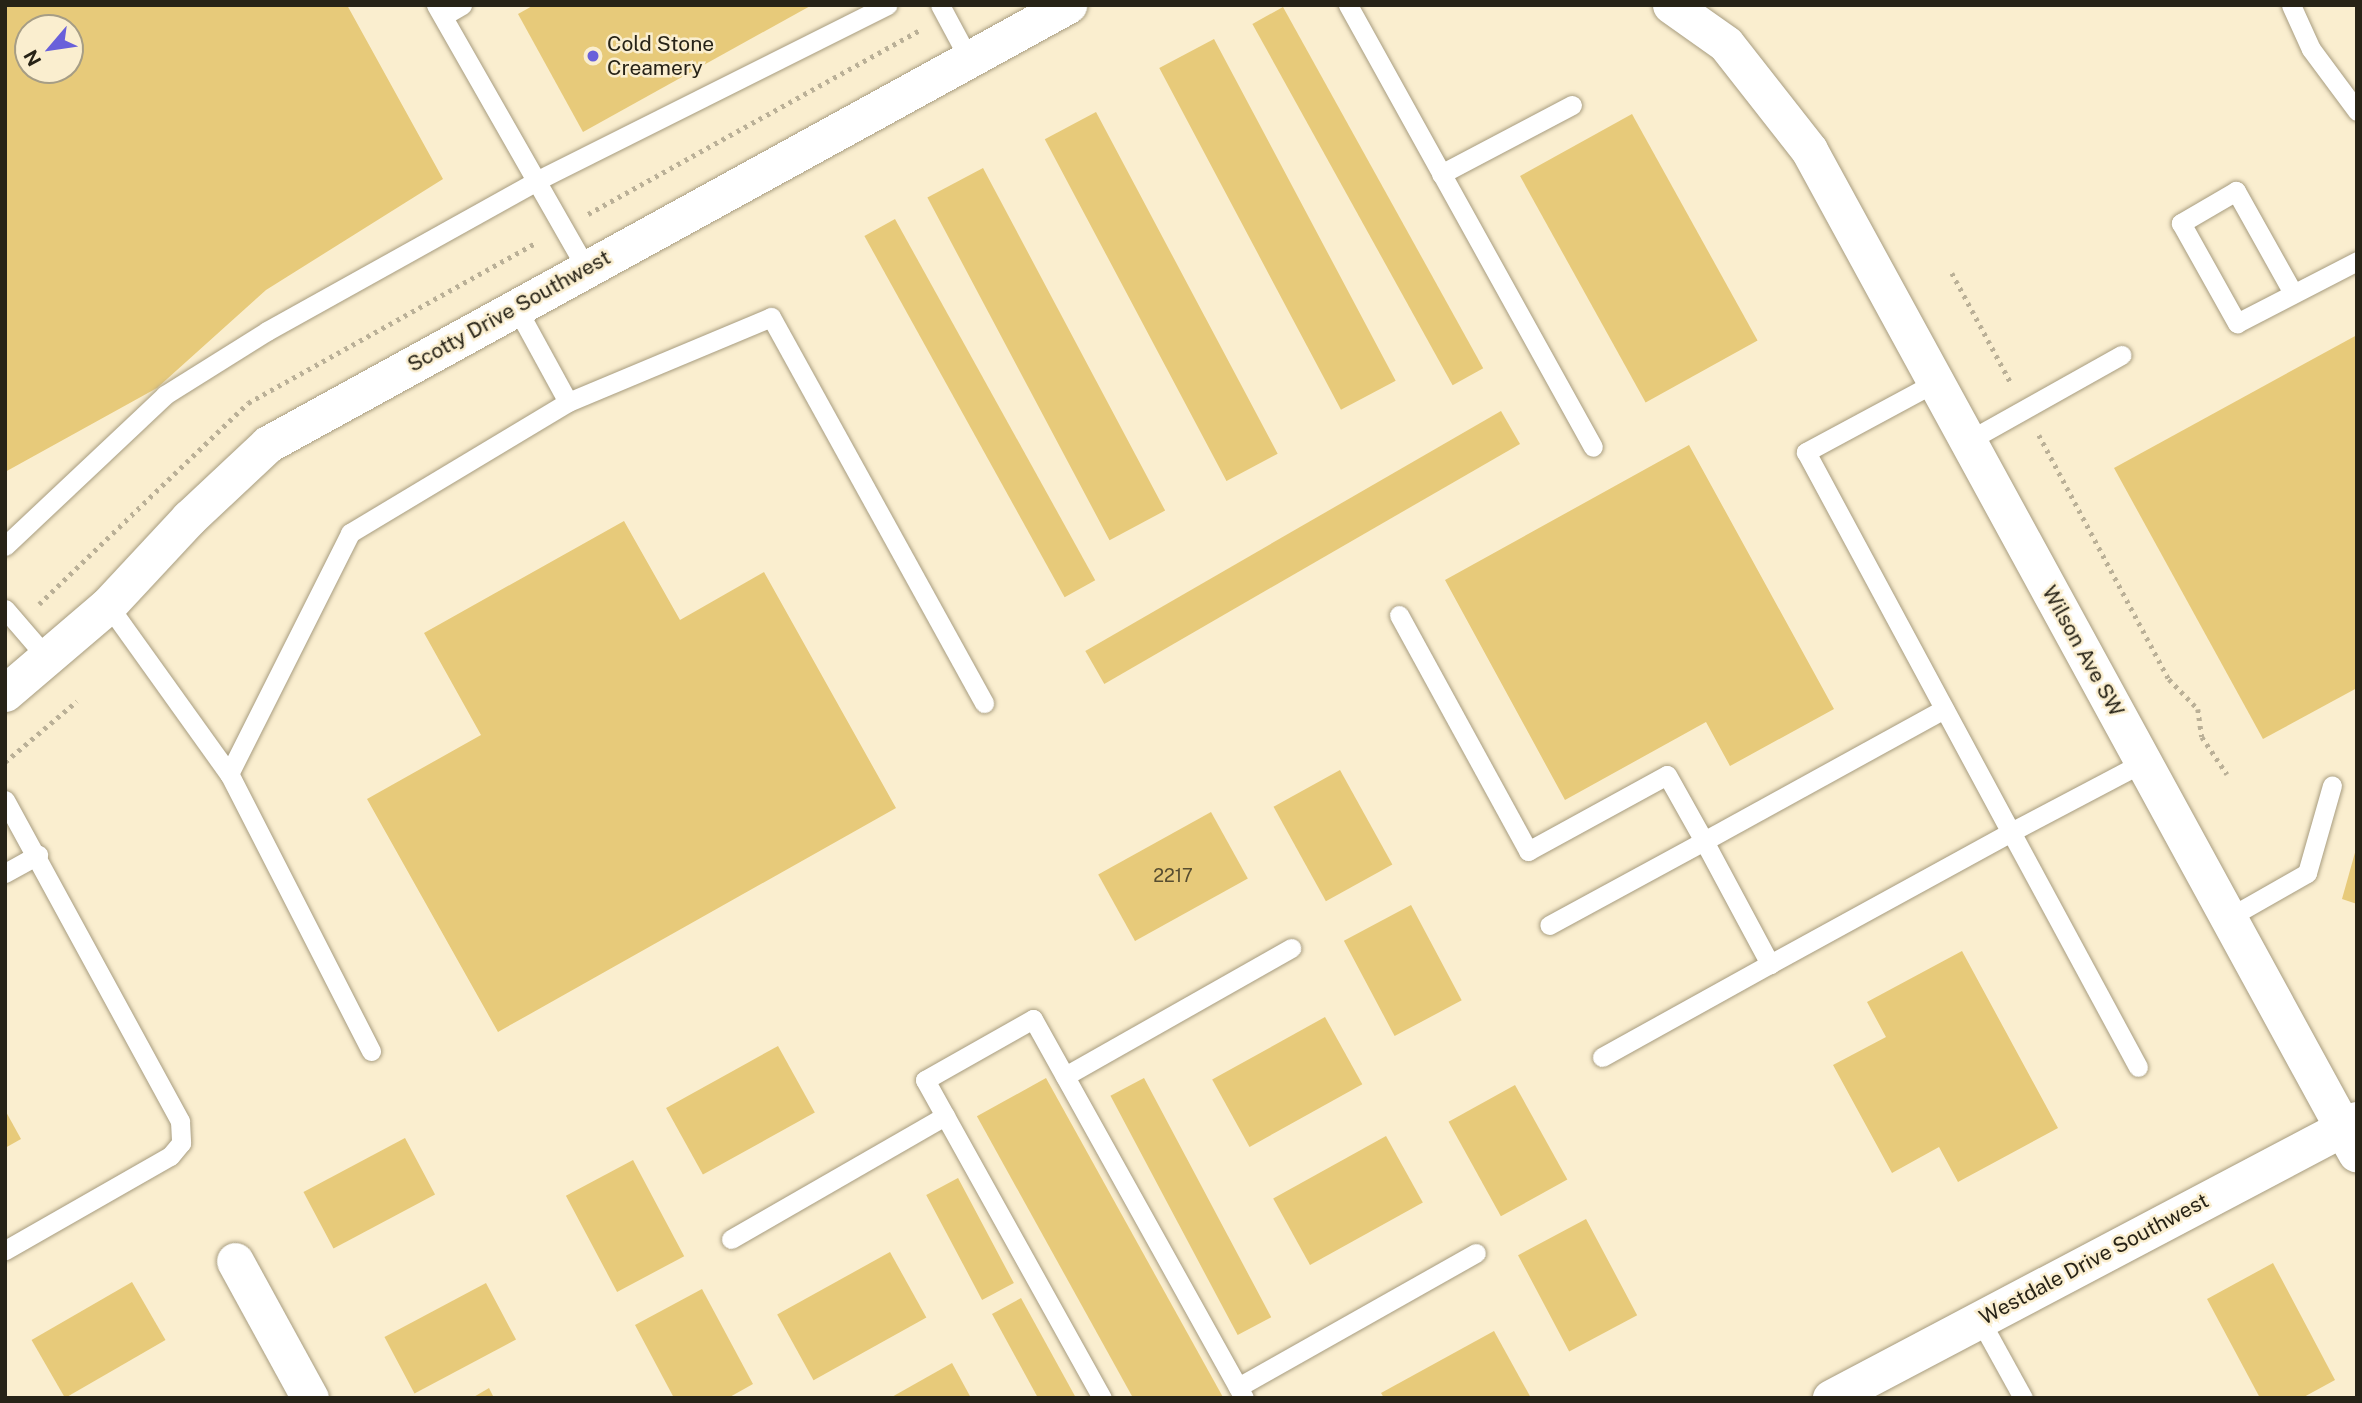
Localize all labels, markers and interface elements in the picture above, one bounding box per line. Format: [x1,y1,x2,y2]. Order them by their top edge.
north arrow [14,14,84,84]
place label: Cold Stone Creamery [607,31,714,81]
text: N [19,46,46,70]
marker: Cold Stone Creamery [585,48,601,64]
street label: Scotty Drive Southwest [403,245,615,377]
street label: Wilson Ave SW [2037,581,2129,721]
house number: 2217 [1153,865,1193,887]
street label: Westdale Drive Southwest [1975,1188,2213,1330]

